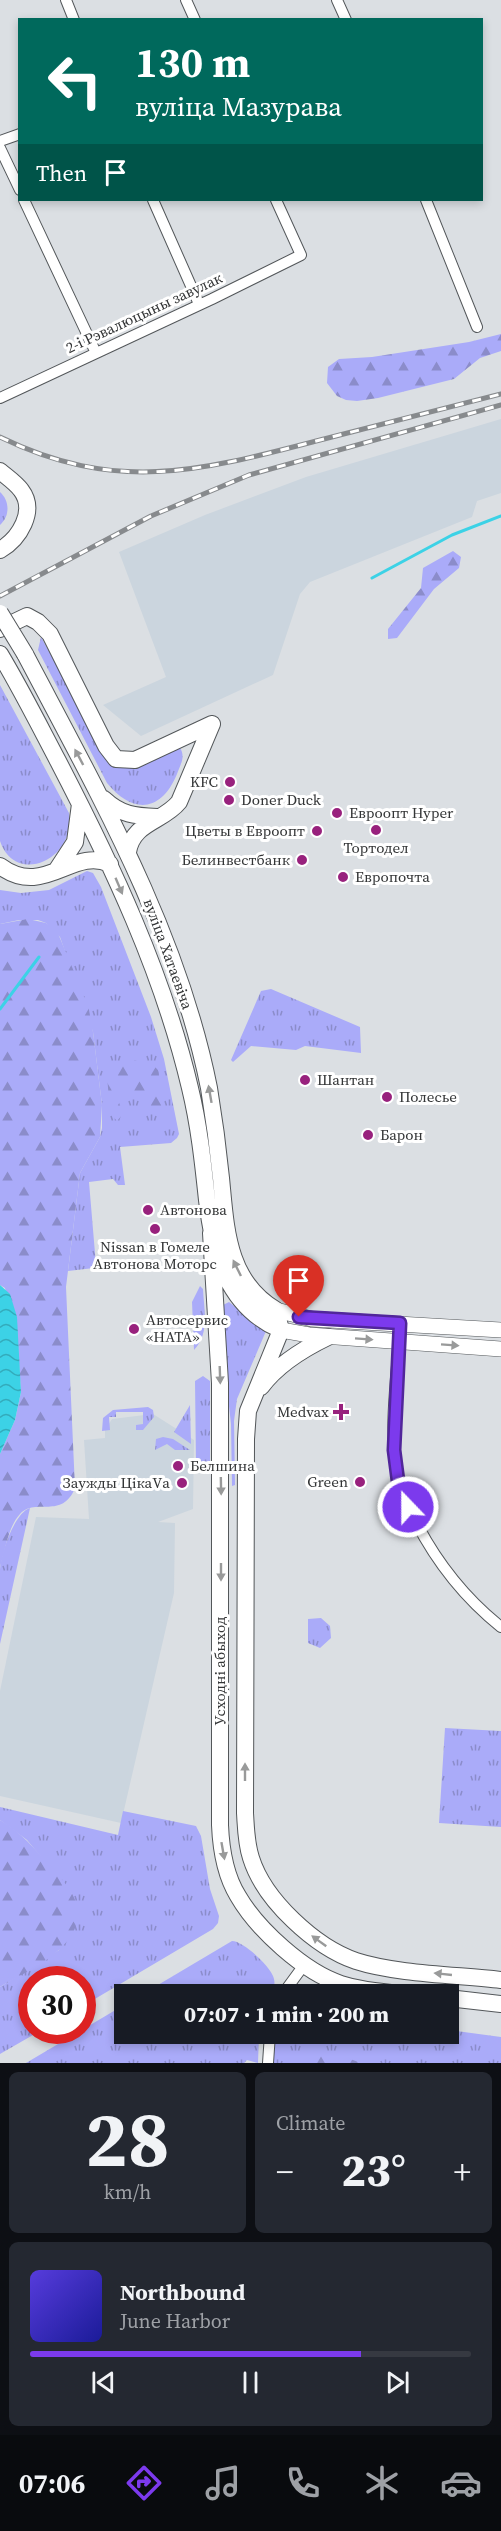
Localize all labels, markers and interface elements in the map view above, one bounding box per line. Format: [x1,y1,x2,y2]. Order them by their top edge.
text: 130 m [135,33,250,91]
icon: left [36,42,114,120]
text: вуліца Мазурава [135,88,342,125]
icon: arrive [99,156,132,189]
text: Then [36,158,87,188]
street label: 2-і Рэвалюцыны завулак [62,267,226,358]
one-way arrow [74,749,84,766]
place label: KFC [190,771,218,792]
marker: KFC [223,775,237,789]
place label: Doner Duck [241,789,322,810]
marker: Doner Duck [222,793,236,807]
place label: Евроопт Hyper [349,802,454,823]
marker: Евроопт Hyper [330,806,344,820]
place label: Цветы в Евроопт [185,820,305,841]
marker: Тортодел [369,823,383,837]
marker: Цветы в Евроопт [310,824,324,838]
place label: Тортодел [343,837,409,858]
place label: Белинвестбанк [181,849,291,870]
marker: Белинвестбанк [295,853,309,867]
place label: Европочта [355,866,430,887]
marker: Европочта [336,870,350,884]
one-way arrow [115,877,124,895]
street label: вуліца Хатаевіча [139,895,198,1013]
place label: Шантан [317,1069,374,1090]
marker: Шантан [298,1073,312,1087]
one-way arrow [205,1085,214,1104]
place label: Полесье [399,1086,457,1107]
marker: Полесье [380,1090,394,1104]
place label: Барон [380,1124,423,1145]
marker: Барон [361,1128,375,1142]
place label: Автонова [160,1199,227,1220]
marker: Автонова [141,1203,155,1217]
marker: Nissan в Гомеле Автонова Моторс [148,1222,162,1236]
place label: Nissan в Гомеле Автонова Моторс [93,1236,217,1274]
pin [273,1255,324,1317]
one-way arrow [233,1259,242,1276]
icon: arrive [282,1264,315,1297]
place label: Автосервис «НАТА» [146,1309,228,1347]
marker: Автосервис «НАТА» [127,1322,141,1336]
one-way arrow [354,1334,373,1344]
one-way arrow [441,1340,460,1350]
one-way arrow [215,1365,224,1384]
place label: Medvax [277,1401,329,1422]
marker: Medvax [334,1405,348,1419]
place label: Белшина [190,1455,255,1476]
marker: Белшина [171,1459,185,1473]
place label: Green [307,1471,348,1492]
place label: Заужды ЦікаVа [62,1472,170,1493]
marker: Green [353,1475,367,1489]
position arrow [376,1475,440,1539]
marker: Заужды ЦікаVа [175,1476,189,1490]
one-way arrow [216,1477,225,1496]
one-way arrow [216,1563,226,1582]
street label: Усходні абыход [209,1616,230,1725]
one-way arrow [240,1763,250,1782]
one-way arrow [218,1842,227,1861]
one-way arrow [311,1935,327,1947]
speed limit sign: 30 [18,1966,96,2044]
one-way arrow [433,1969,452,1979]
text: 07:07 · 1 min · 200 m [184,1999,389,2029]
text: 28 [85,2085,170,2192]
text: Climate [276,2109,345,2137]
text: 23° [341,2139,406,2201]
text: − [276,2149,294,2194]
text: + [453,2149,471,2194]
text: km/h [104,2178,151,2206]
text: Northbound [120,2277,245,2307]
text: June Harbor [120,2307,230,2335]
icon: previous [87,2366,120,2399]
icon: pause [234,2366,267,2399]
icon: next [381,2366,414,2399]
icon: directions [123,2462,165,2504]
icon: music [202,2462,244,2504]
icon: phone [282,2462,324,2504]
icon: climate [361,2462,403,2504]
icon: car [440,2462,482,2504]
text: 07:06 [19,2465,85,2502]

